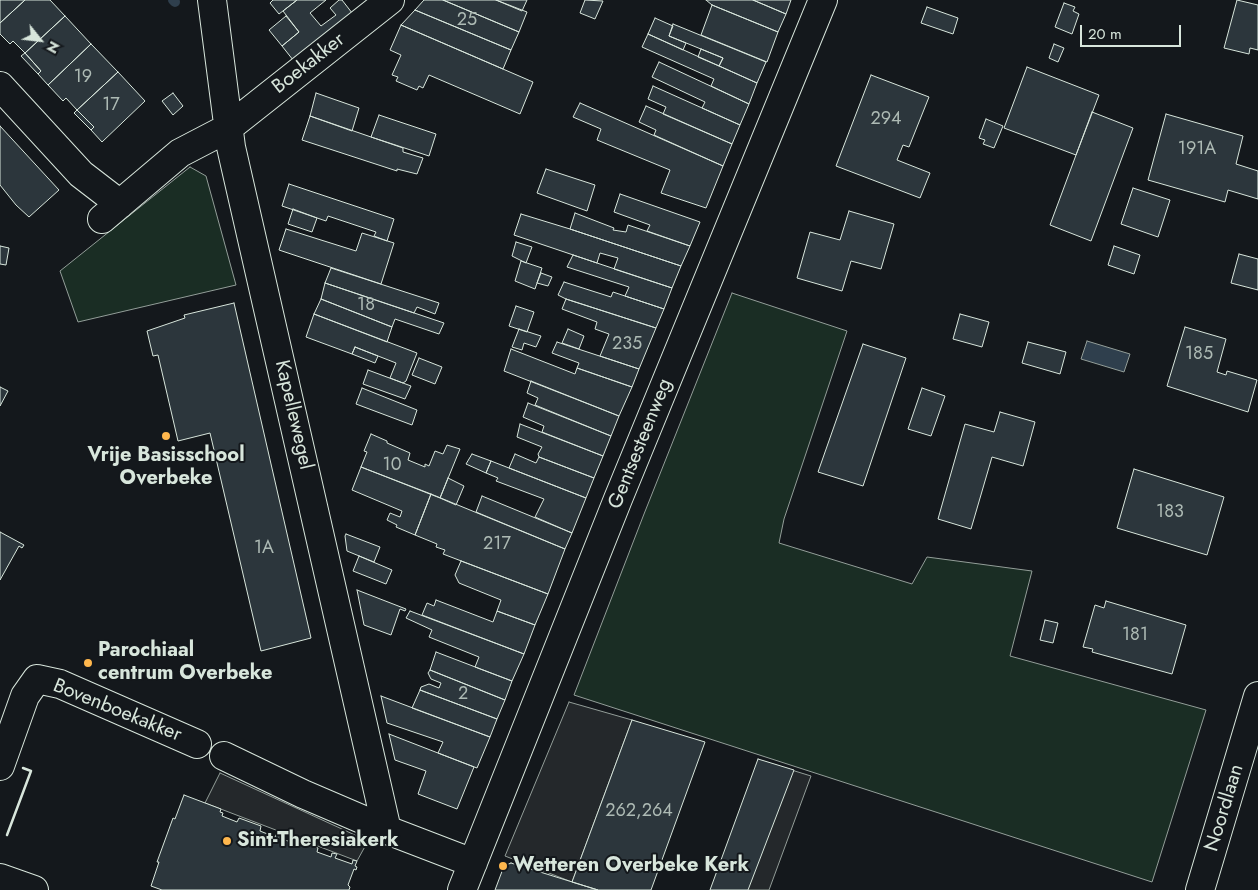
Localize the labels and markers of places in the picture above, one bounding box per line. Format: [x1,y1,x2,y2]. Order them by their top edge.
marker: Vrije Basisschool Overbeke [160,430,172,442]
place label: Vrije Basisschool Overbeke [87,444,245,491]
place label: Parochiaal centrum Overbeke [98,639,272,686]
marker: Parochiaal centrum Overbeke [82,657,94,669]
place label: Sint-Theresiakerk [237,829,399,853]
marker: Sint-Theresiakerk [221,835,233,847]
place label: Wetteren Overbeke Kerk [513,854,749,878]
marker: Wetteren Overbeke Kerk [497,860,509,872]

